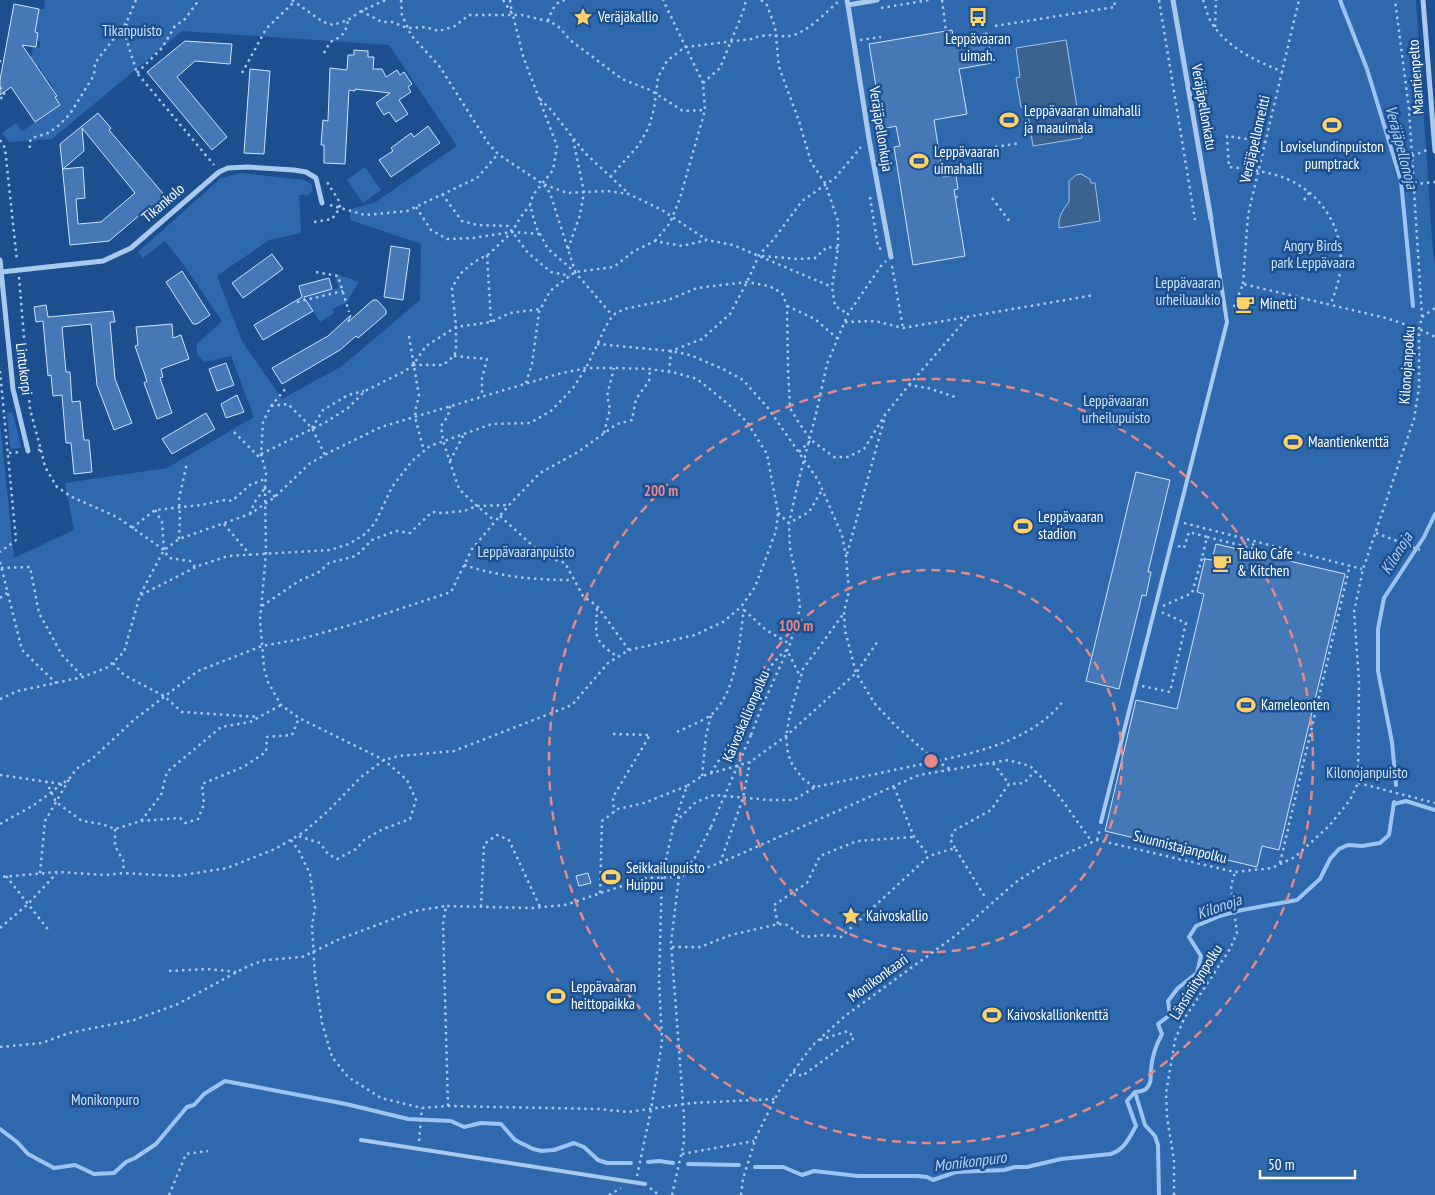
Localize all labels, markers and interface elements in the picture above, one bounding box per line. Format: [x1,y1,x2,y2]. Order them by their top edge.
place icon: Veräjäkallio [572,6,594,28]
bus stop icon: Leppävaaran uimah. [967,6,989,28]
place label: Veräjäkallio [597,7,658,26]
park label: Tikanpuisto [102,21,162,40]
place label: Leppävaaran uimah. [945,29,1011,65]
street label: Maantienpelto [1403,39,1428,115]
street label: Veräjäpellonkatu [1187,61,1221,151]
street label: Veräjäpellonkuja [865,84,898,173]
street label: Veräjäpellonreitti [1235,93,1274,186]
place label: Leppävaaran uimahalli ja maauimala [1024,101,1141,137]
water label: Veräjäpellonoja [1381,103,1423,192]
sports icon: Leppävaaran uimahalli ja maauimala [998,109,1020,131]
sports icon: Loviselundinpuiston pumptrack [1321,114,1343,136]
place label: Loviselundinpuiston pumptrack [1280,137,1384,173]
place label: Leppävaaran uimahalli [934,142,999,178]
sports icon: Leppävaaran uimahalli [908,150,930,172]
street label: Tikankolo [137,179,188,226]
park label: Angry Birds park Leppävaara [1271,236,1355,272]
park label: Leppävaaran urheiluaukio [1155,273,1221,309]
cafe icon: Minetti [1234,293,1256,315]
place label: Minetti [1260,294,1297,313]
street label: Kilonojanpolku [1394,325,1419,405]
street label: Lintukorpi [12,342,37,396]
park label: Leppävaaran urheilupuisto [1082,391,1150,427]
sports icon: Maantienkenttä [1282,431,1304,453]
place label: Maantienkenttä [1308,432,1389,451]
text: 200 m [644,481,678,500]
place label: Leppävaaran stadion [1038,507,1103,543]
sports icon: Leppävaaran stadion [1012,515,1034,537]
water label: Kilonoja [1375,527,1417,578]
park label: Leppävaaranpuisto [477,542,575,561]
place label: Tauko Cafe & Kitchen [1237,544,1293,580]
cafe icon: Tauko Cafe & Kitchen [1211,552,1233,574]
text: 100 m [779,616,813,635]
street label: Kaivoskallionpolku [718,667,773,764]
sports icon: Kameleonten [1235,694,1257,716]
place label: Kameleonten [1261,695,1329,714]
centre of rings [922,752,940,770]
park label: Kilonojanpuisto [1326,763,1408,782]
street label: Suunnistajanpolku [1131,826,1229,867]
place label: Seikkailupuisto Huippu [626,858,705,894]
sports icon: Seikkailupuisto Huippu [600,866,622,888]
water label: Kilonoja [1194,889,1245,923]
place icon: Kaivoskallio [840,905,862,927]
place label: Kaivoskallio [866,906,928,925]
street label: Länsiniitynpolku [1165,941,1226,1023]
street label: Monikonkaari [844,949,912,1006]
place label: Leppävaaran heittopaikka [571,977,636,1013]
sports icon: Leppävaaran heittopaikka [545,985,567,1007]
sports icon: Kaivoskallionkenttä [981,1004,1003,1026]
place label: Kaivoskallionkenttä [1007,1005,1109,1024]
park label: Monikonpuro [71,1090,139,1109]
water label: Monikonpuro [933,1147,1008,1175]
scale bar [1260,1148,1355,1180]
text: 50 m [1268,1155,1294,1174]

